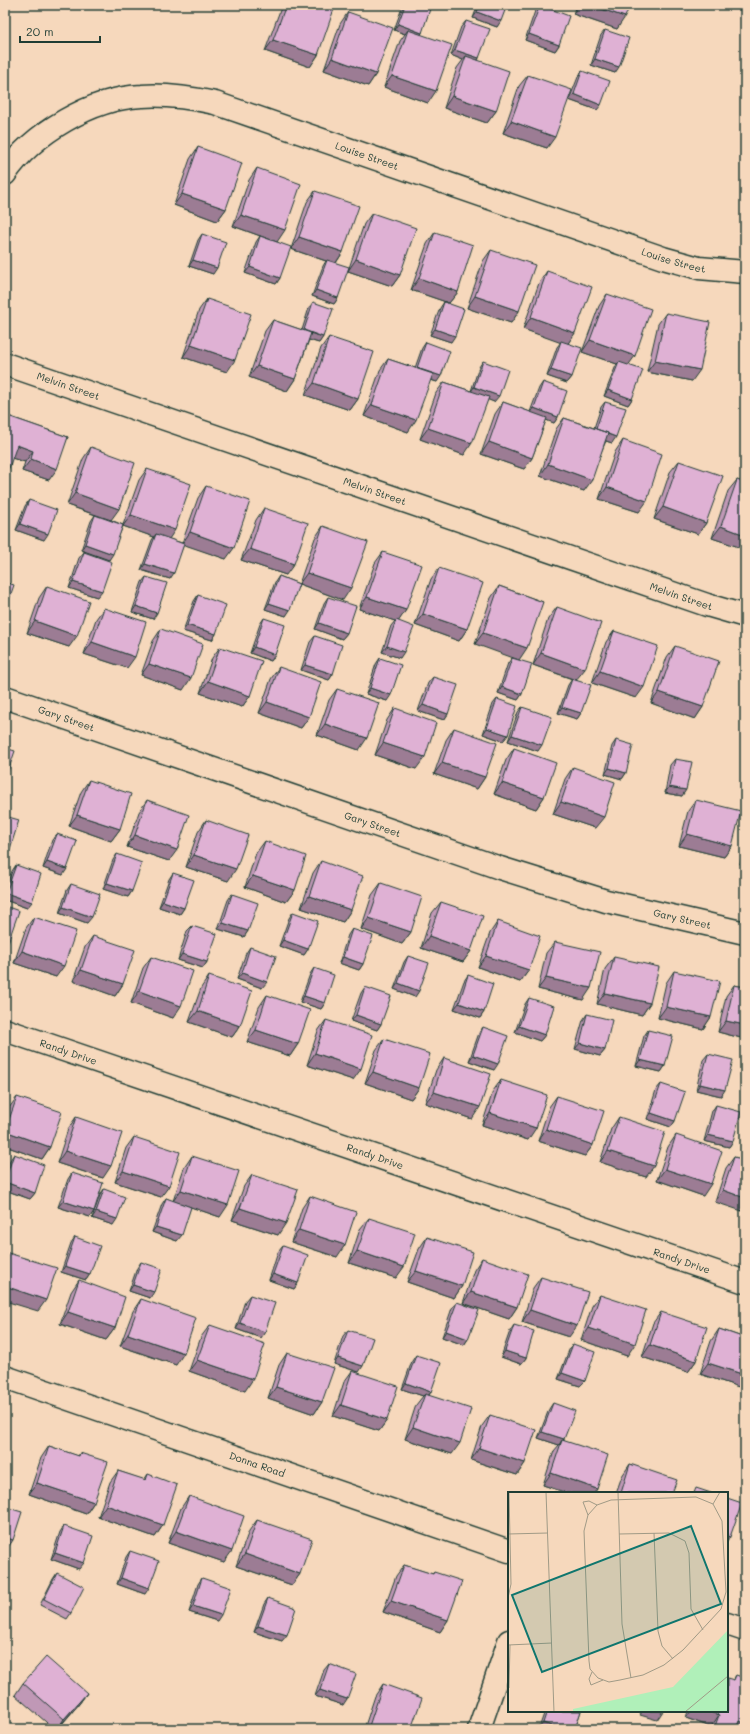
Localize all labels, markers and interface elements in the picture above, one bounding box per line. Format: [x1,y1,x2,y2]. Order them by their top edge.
scale bar [20,18,100,44]
text: 20 m [26,23,54,39]
street label: Louise Street [334,138,401,173]
street label: Louise Street [640,244,706,276]
street label: Melvin Street [35,368,102,403]
street label: Melvin Street [341,474,408,508]
street label: Melvin Street [648,579,714,613]
street label: Gary Street [36,702,97,734]
street label: Gary Street [343,808,403,840]
street label: Gary Street [652,905,713,932]
street label: Randy Drive [38,1035,99,1068]
street label: Randy Drive [345,1140,406,1172]
street label: Randy Drive [651,1244,712,1277]
street label: Donna Road [228,1448,287,1480]
inset map [508,1492,728,1712]

